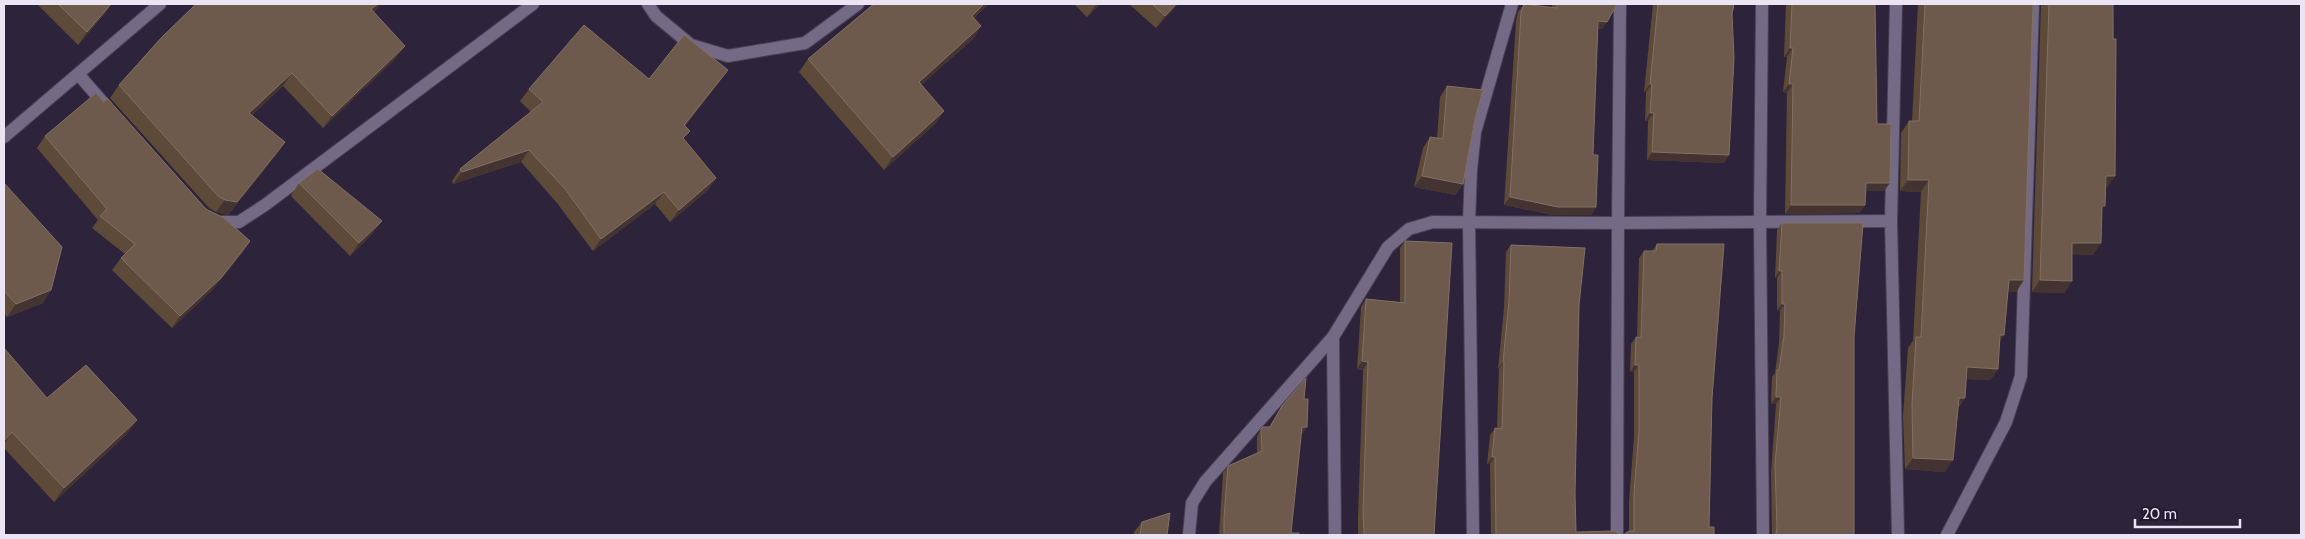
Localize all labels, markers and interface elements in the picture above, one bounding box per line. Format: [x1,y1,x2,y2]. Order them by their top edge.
scale bar [2135,496,2240,528]
text: 20 m [2142,505,2177,523]

